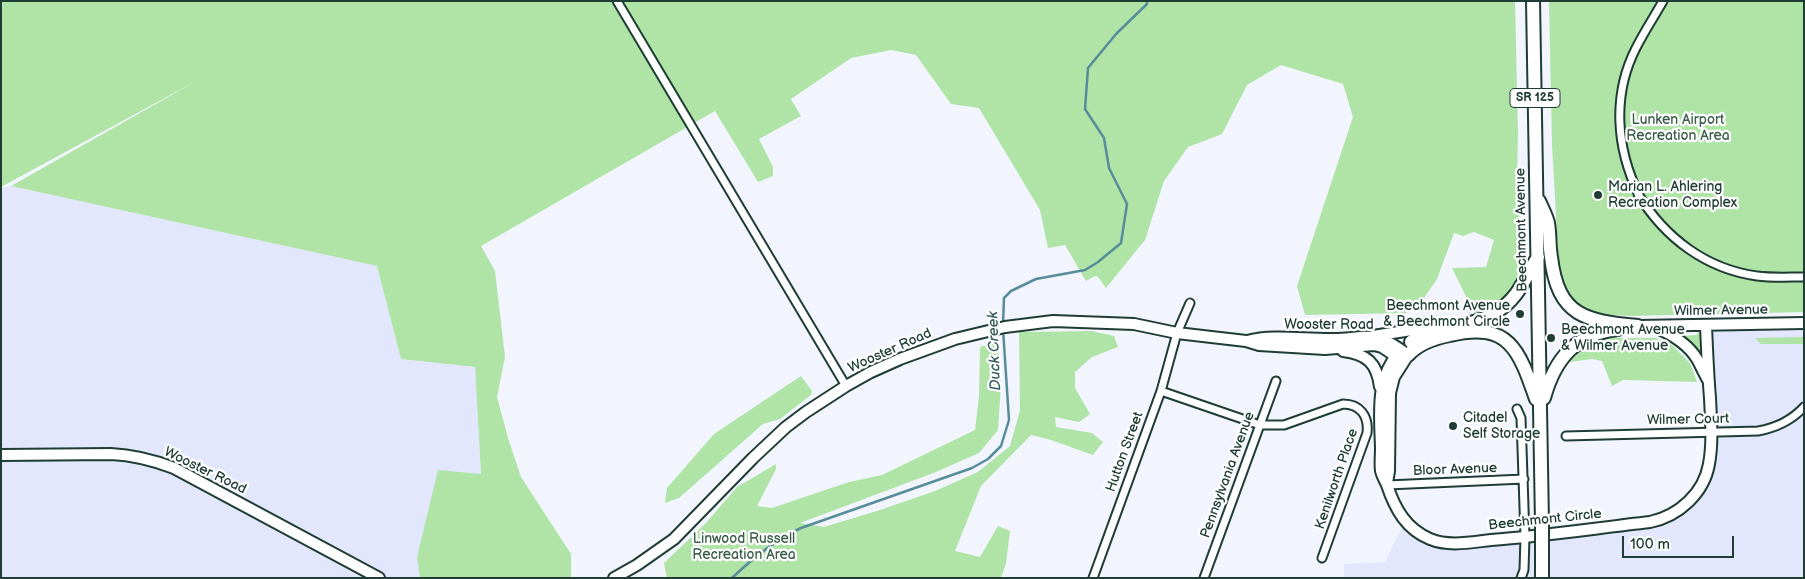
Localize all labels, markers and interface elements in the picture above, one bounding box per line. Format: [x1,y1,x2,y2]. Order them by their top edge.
road number: SR 125 [1510,89,1560,108]
park label: Lunken Airport Recreation Area [1626,112,1730,144]
street label: Beechmont Avenue [1513,168,1531,292]
place label: Marian L. Ahlering Recreation Complex [1608,179,1737,212]
marker: Marian L. Ahlering Recreation Complex [1592,189,1604,201]
place label: Beechmont Avenue & Beechmont Circle [1383,298,1510,331]
street label: Wilmer Avenue [1674,302,1768,320]
marker: Beechmont Avenue & Beechmont Circle [1514,308,1526,320]
water label: Duck Creek [985,311,1005,391]
street label: Wooster Road [1284,317,1374,333]
place label: Beechmont Avenue & Wilmer Avenue [1561,322,1685,354]
street label: Wooster Road [846,325,934,377]
marker: Beechmont Avenue & Wilmer Avenue [1545,332,1557,344]
street label: Hutton Street [1103,410,1147,494]
street label: Pennsylvania Avenue [1197,410,1259,540]
place label: Citadel Self Storage [1463,410,1540,442]
street label: Wilmer Court [1647,411,1729,429]
marker: Citadel Self Storage [1447,420,1459,432]
street label: Kenilworth Place [1312,427,1362,531]
street label: Wooster Road [161,444,249,498]
street label: Bloor Avenue [1413,460,1497,480]
street label: Beechmont Circle [1488,506,1602,534]
scale bar [1625,526,1738,558]
park label: Linwood Russell Recreation Area [692,531,796,564]
text: 100 m [1630,535,1670,554]

